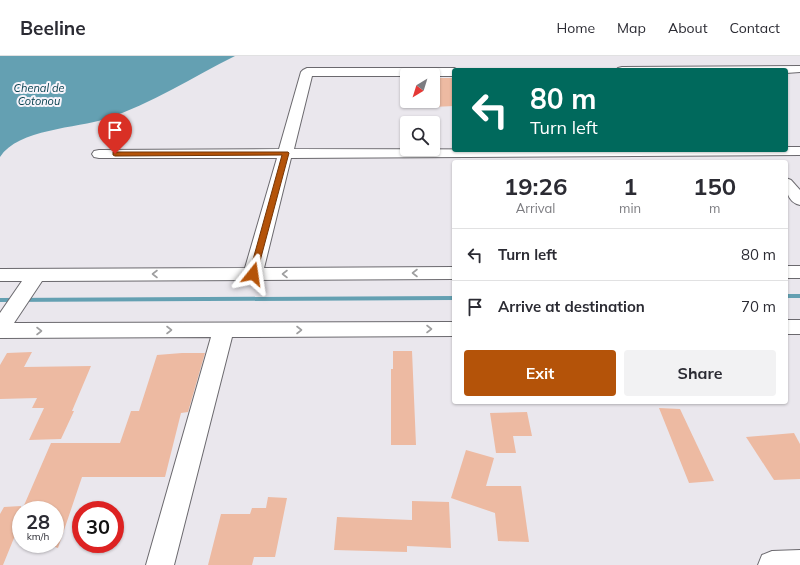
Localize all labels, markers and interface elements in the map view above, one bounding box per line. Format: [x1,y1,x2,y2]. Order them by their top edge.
text: Beeline [20,16,86,40]
text: Home [556,19,595,37]
text: Map [617,19,646,37]
text: About [668,19,708,37]
text: Contact [730,19,780,37]
north arrow [400,68,440,108]
map controls [400,68,440,156]
water label: Chenal de Cotonou [13,81,65,108]
text: 80 m [530,81,596,116]
icon: left [464,84,516,136]
pin [98,113,132,154]
button: search [400,116,440,156]
text: Turn left [530,116,598,139]
icon: arrive [104,119,126,141]
text: 19:26 [504,171,567,201]
text: 1 [623,171,637,201]
text: 150 [693,171,736,201]
text: Arrival [516,200,555,216]
text: min [619,200,641,216]
text: m [709,200,720,216]
icon: left [464,244,486,266]
text: Turn left [498,245,557,264]
text: 80 m [741,245,776,264]
position arrow [232,253,274,295]
one-way arrow [412,269,418,277]
one-way arrow [152,270,158,278]
one-way arrow [282,270,288,278]
icon: arrive [464,296,486,318]
text: Arrive at destination [498,297,645,316]
text: 70 m [741,297,776,316]
one-way arrow [426,325,432,333]
one-way arrow [166,326,172,334]
one-way arrow [296,326,302,334]
one-way arrow [36,327,42,335]
button: Exit [464,350,616,396]
button: Share [624,350,776,396]
speed limit sign: 30 [72,501,124,553]
text: 28 [26,509,50,534]
text: km/h [27,530,49,543]

